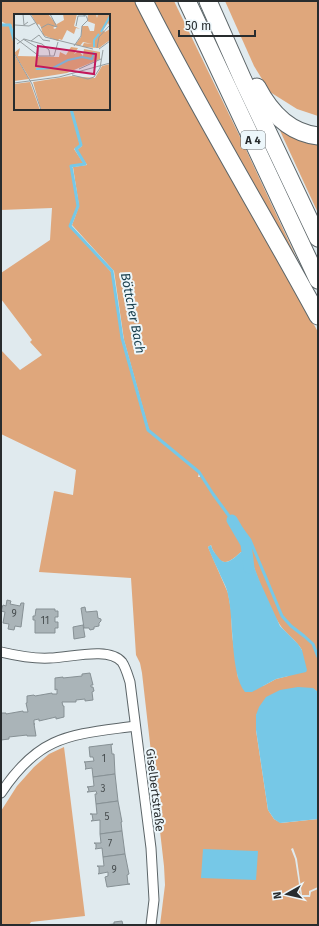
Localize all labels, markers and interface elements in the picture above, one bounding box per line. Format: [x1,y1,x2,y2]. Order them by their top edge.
scale bar [179,12,255,38]
inset map [14,14,110,110]
text: 50 m [185,19,211,33]
road number: A 4 [241,131,265,149]
water label: Böttcher Bach [118,271,148,355]
house number: 9 [11,608,17,620]
house number: 11 [41,615,49,627]
street label: Giselbertstraße [143,748,167,832]
house number: 1 [102,753,106,765]
house number: 3 [101,783,106,795]
house number: 5 [104,811,110,823]
house number: 7 [108,838,113,850]
house number: 9 [111,864,117,876]
north arrow [267,874,307,914]
text: N [271,891,285,900]

